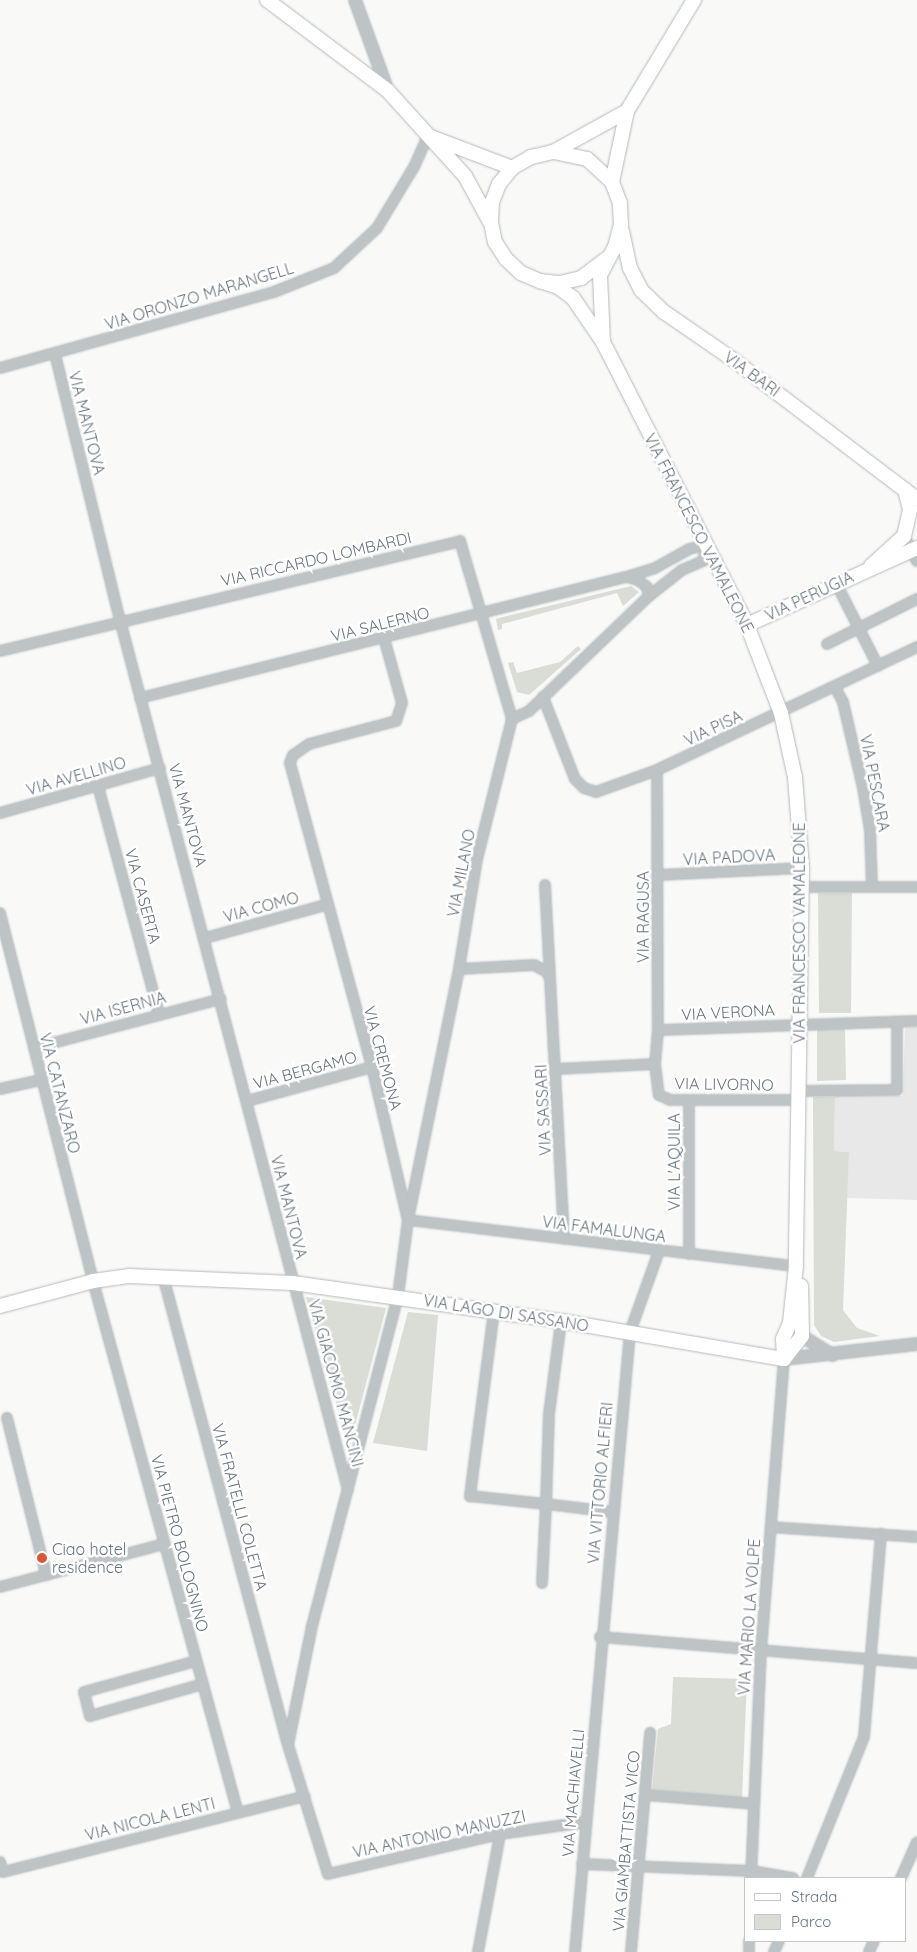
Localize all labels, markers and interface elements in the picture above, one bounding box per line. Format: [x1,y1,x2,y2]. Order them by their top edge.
street label: VIA ORONZO MARANGELL [102,258,296,334]
street label: VIA BARI [720,347,784,401]
street label: VIA MANTOVA [65,369,109,477]
street label: VIA FRANCESCO VAMALEONE [640,430,758,636]
street label: VIA RICCARDO LOMBARDI [219,528,413,590]
street label: VIA PERUGIA [762,567,856,625]
street label: VIA SALERNO [329,602,431,646]
street label: VIA PISA [681,706,745,750]
street label: VIA PESCARA [856,733,894,833]
street label: VIA AVELLINO [24,753,128,799]
street label: VIA MANTOVA [165,761,211,869]
street label: VIA FRANCESCO VAMALEONE [789,822,809,1044]
street label: VIA MILANO [443,827,479,919]
street label: VIA PADOVA [682,845,776,869]
street label: VIA CASERTA [121,846,165,946]
street label: VIA RAGUSA [633,871,653,963]
street label: VIA COMO [221,888,301,926]
street label: VIA ISERNIA [78,987,168,1029]
street label: VIA VERONA [681,1000,775,1024]
street label: VIA CREMONA [360,1004,406,1112]
street label: VIA CATANZARO [36,1031,84,1155]
street label: VIA BERGAMO [251,1047,359,1093]
street label: VIA SASSARI [531,1064,555,1156]
street label: VIA LIVORNO [674,1074,774,1094]
street label: VIA L'AQUILA [664,1113,684,1211]
street label: VIA MANTOVA [267,1153,311,1261]
street label: VIA FAMALUNGA [541,1212,667,1246]
street label: VIA LAGO DI SASSANO [422,1290,590,1336]
street label: VIA GIACOMO MANCINI [304,1297,368,1469]
street label: VIA VITTORIO ALFIERI [583,1401,617,1565]
street label: VIA FRATELLI COLETTA [208,1421,272,1593]
street label: VIA PIETRO BOLOGNINO [147,1452,213,1634]
street label: VIA MARIO LA VOLPE [734,1538,764,1696]
place label: Ciao hotel residence [52,1539,126,1577]
marker: Ciao hotel residence [36,1552,48,1564]
street label: VIA MACHIAVELLI [558,1728,588,1858]
street label: VIA GIAMBATTISTA VICO [609,1750,643,1932]
street label: VIA NICOLA LENTI [83,1793,217,1845]
street label: VIA ANTONIO MANUZZI [351,1806,527,1862]
legend [744,1877,907,1942]
text: Strada [791,1887,837,1906]
text: Parco [791,1912,831,1931]

